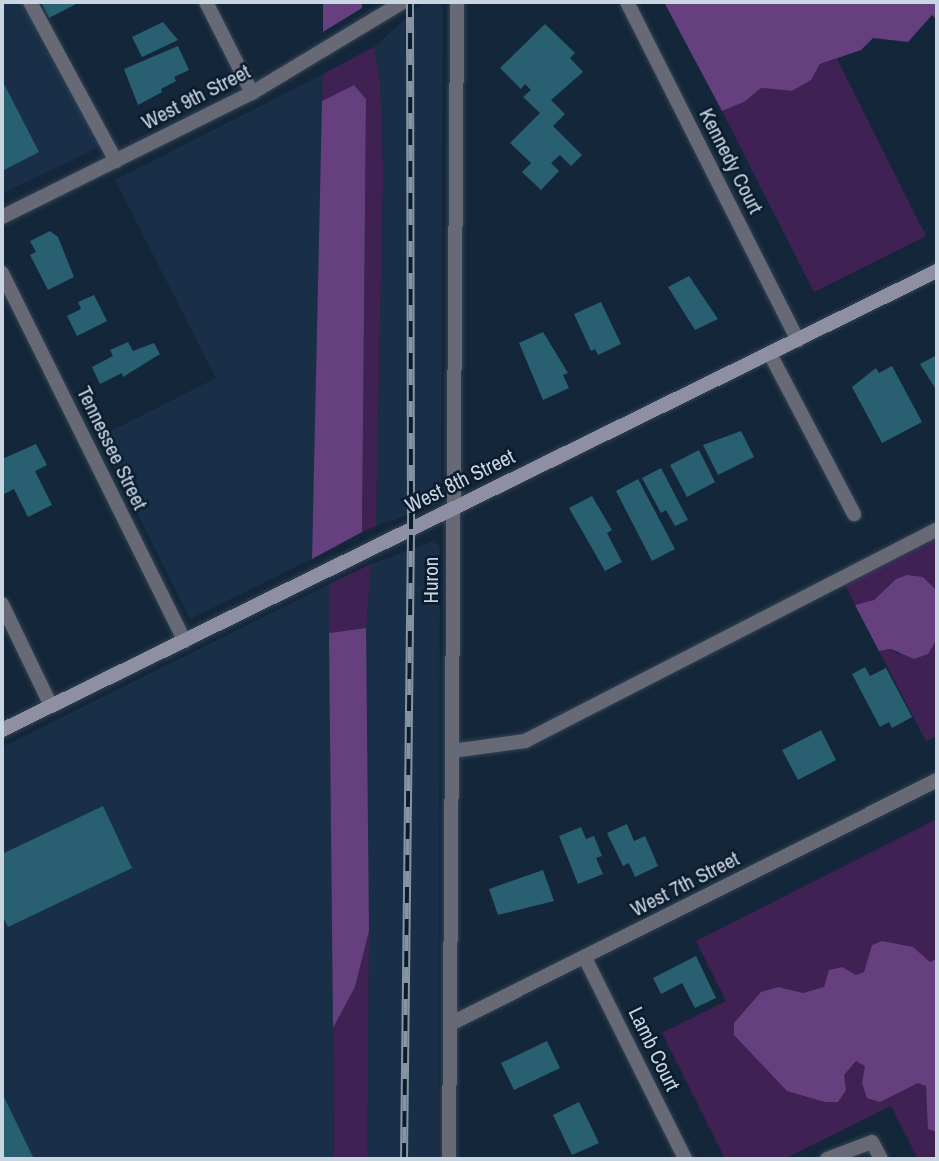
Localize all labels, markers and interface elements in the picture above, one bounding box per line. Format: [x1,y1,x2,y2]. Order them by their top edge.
street label: West 9th Street [138,59,254,135]
street label: Kennedy Court [694,104,768,218]
street label: Tennessee Street [71,382,153,514]
street label: West 8th Street [401,444,519,518]
street label: Huron [418,557,444,603]
street label: West 7th Street [627,846,743,922]
street label: Lamb Court [623,1003,685,1095]

